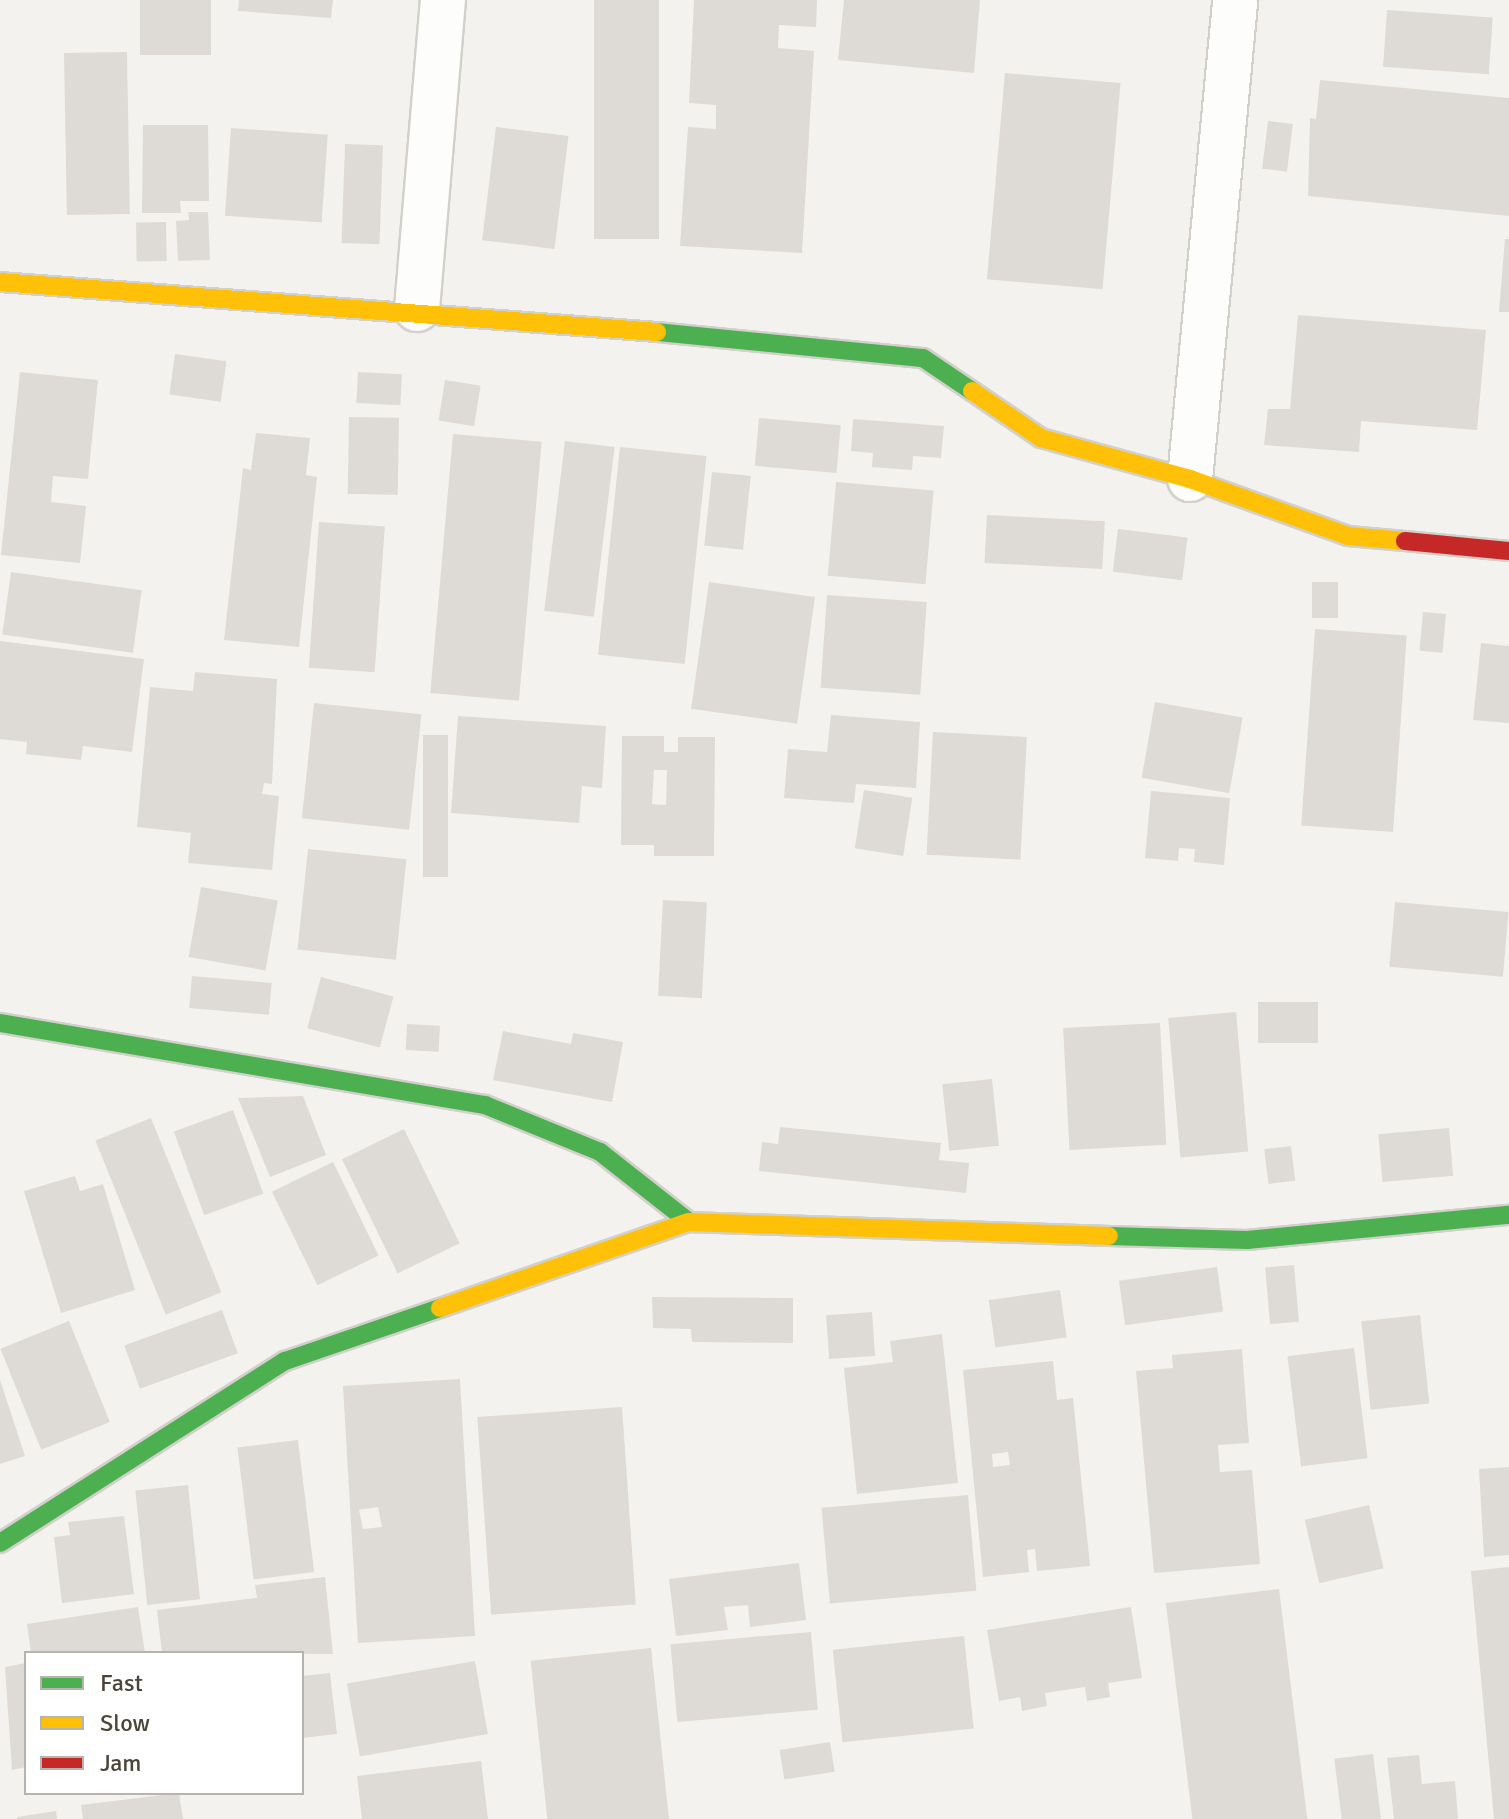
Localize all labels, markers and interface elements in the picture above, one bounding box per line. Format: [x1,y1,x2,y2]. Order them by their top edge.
legend [24,1651,304,1795]
text: Fast [100,1668,143,1698]
text: Slow [100,1708,150,1738]
text: Jam [100,1748,141,1778]

